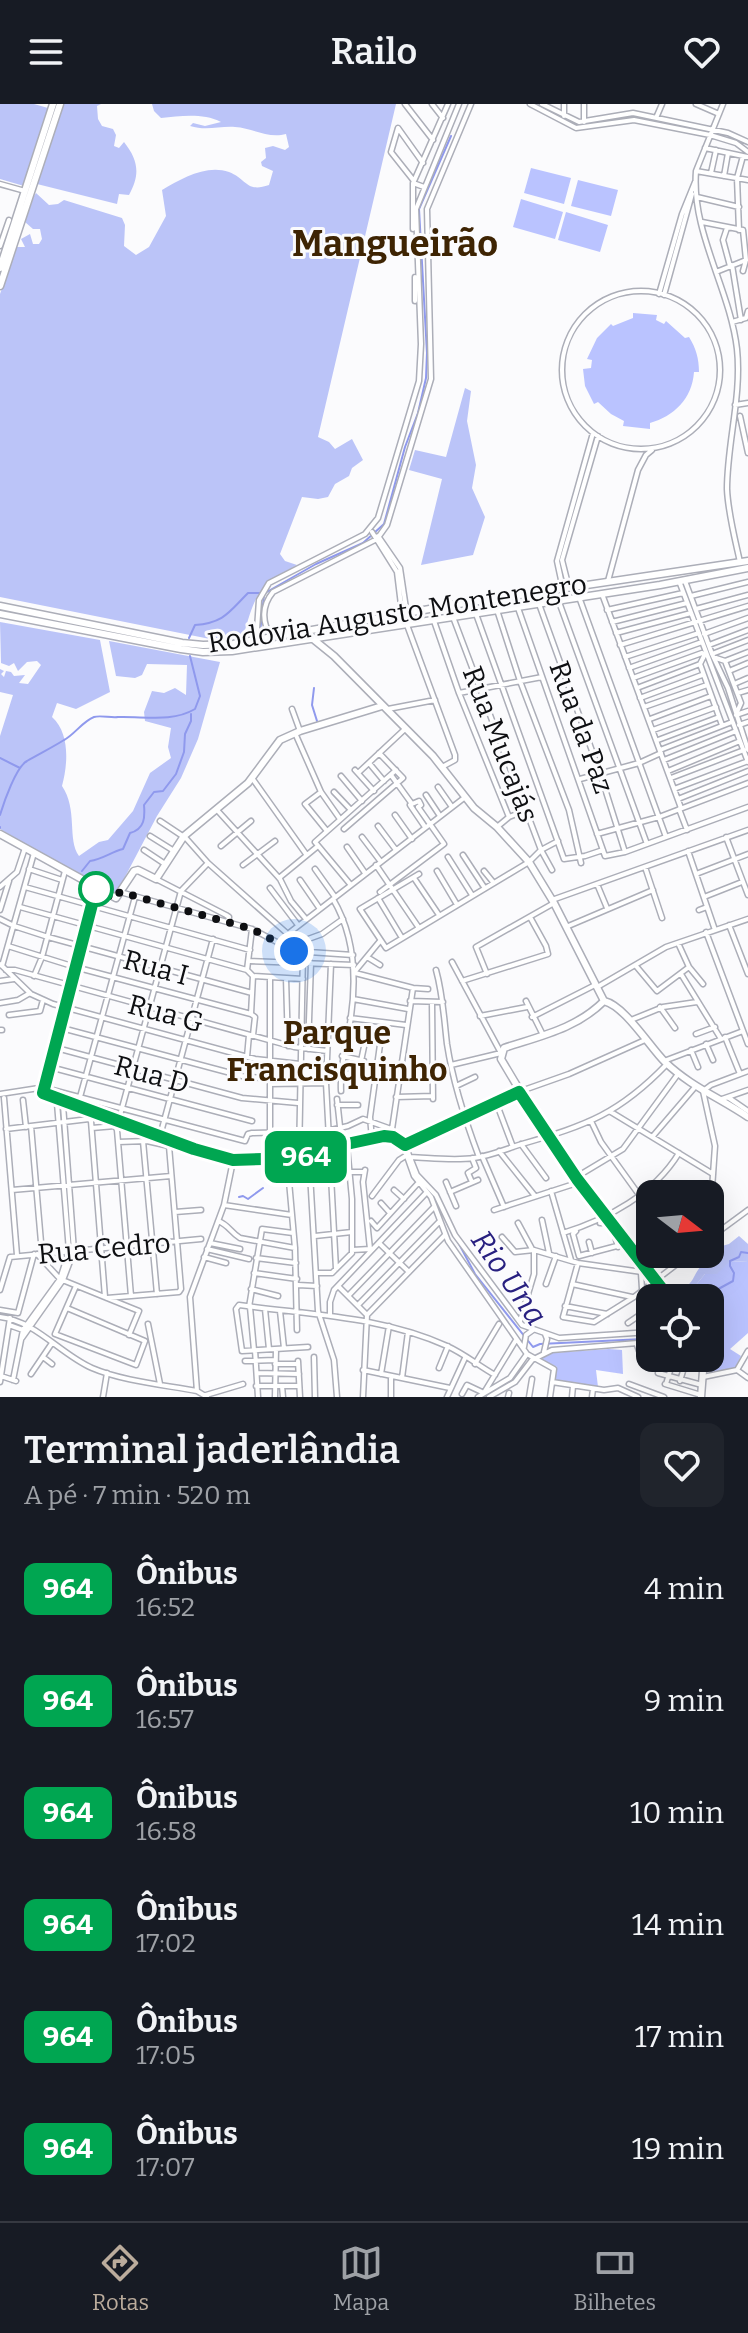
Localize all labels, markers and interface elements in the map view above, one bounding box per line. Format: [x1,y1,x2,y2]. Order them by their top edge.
icon: menu [24,30,68,74]
text: Railo [331,30,417,74]
icon: heart [680,30,724,74]
district label: Mangueirão [292,222,498,266]
street label: Rodovia Augusto Montenegro [205,567,589,660]
street label: Rua da Paz [542,657,621,798]
street label: Rua Mucajás [456,662,545,827]
unlabelled marker [79,872,113,906]
your location [274,931,314,971]
street label: Rua I [120,943,192,992]
street label: Rua G [124,988,207,1039]
district label: Parque Francisquinho [226,1014,448,1089]
street label: Rua D [111,1049,193,1100]
line badge: 964 [260,1131,352,1183]
text: 964 [281,1140,331,1173]
north arrow [636,1180,724,1268]
map controls [636,1180,724,1372]
water label: Rio Una [464,1224,554,1332]
street label: Rua Cedro [36,1226,172,1271]
button: locate [636,1284,724,1372]
button: heart [640,1423,724,1507]
text: Terminal jaderlândia [24,1427,400,1473]
text: A pé · 7 min · 520 m [24,1480,251,1511]
text: Ônibus [136,1556,238,1592]
text: 4 min [644,1571,724,1607]
text: 964 [43,1572,93,1605]
text: 16:52 [136,1592,195,1623]
text: Ônibus [136,1668,238,1704]
text: 9 min [644,1683,724,1719]
text: 964 [43,1684,93,1717]
text: 16:57 [136,1704,194,1735]
text: Ônibus [136,1780,238,1816]
text: 10 min [630,1795,724,1831]
text: 964 [43,1796,93,1829]
text: 16:58 [136,1816,197,1847]
text: Ônibus [136,1892,238,1928]
text: 14 min [632,1907,724,1943]
text: 964 [43,1908,93,1941]
text: 17:02 [136,1928,196,1959]
text: Ônibus [136,2004,238,2040]
text: 17 min [635,2019,724,2055]
text: 964 [43,2020,93,2053]
text: 17:05 [136,2040,195,2071]
text: Ônibus [136,2116,238,2152]
text: 19 min [632,2131,724,2167]
text: 964 [43,2132,93,2165]
text: 17:07 [136,2152,195,2183]
tab: Rotas [92,2241,149,2316]
tab: Mapa [333,2241,389,2316]
tab: Bilhetes [573,2241,656,2316]

